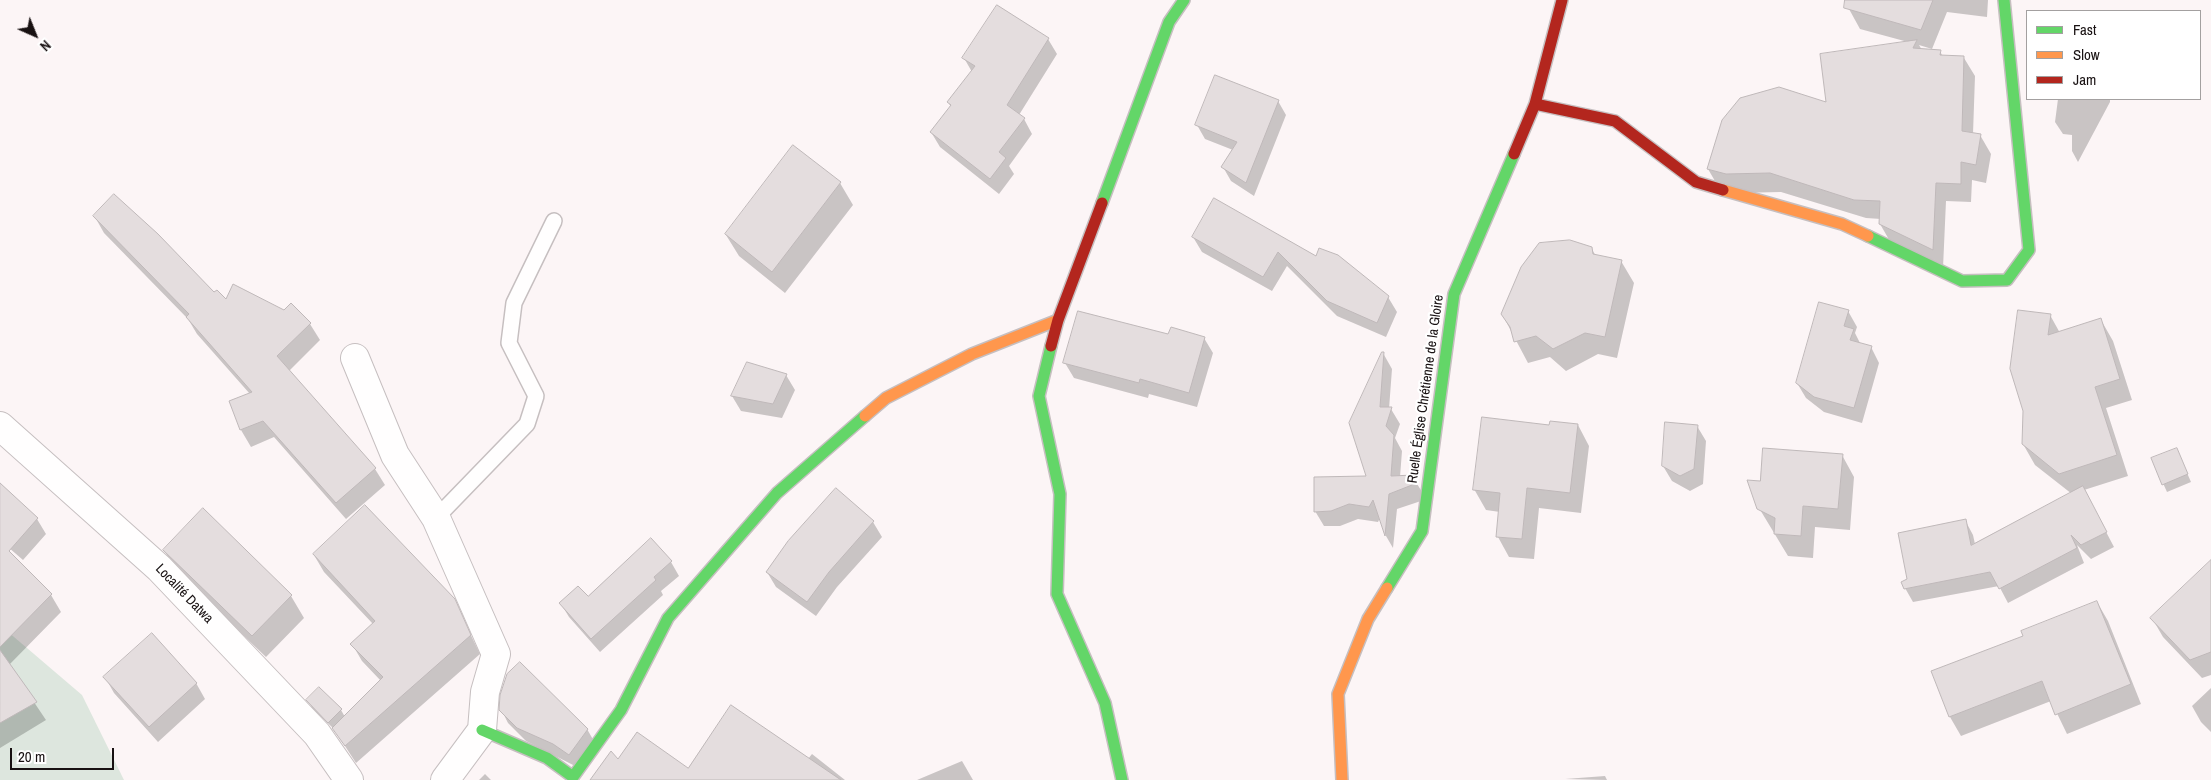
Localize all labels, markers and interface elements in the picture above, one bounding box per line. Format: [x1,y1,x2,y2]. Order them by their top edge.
north arrow [10,10,60,60]
legend [2026,10,2201,100]
text: Fast [2073,19,2096,40]
text: N [36,36,55,55]
text: Slow [2073,44,2100,65]
text: Jam [2073,69,2096,90]
street label: Ruelle Église Chrétienne de la Gloire [1404,294,1448,484]
street label: Localité Datwa [152,561,216,627]
scale bar [12,738,116,770]
text: 20 m [18,746,45,767]

